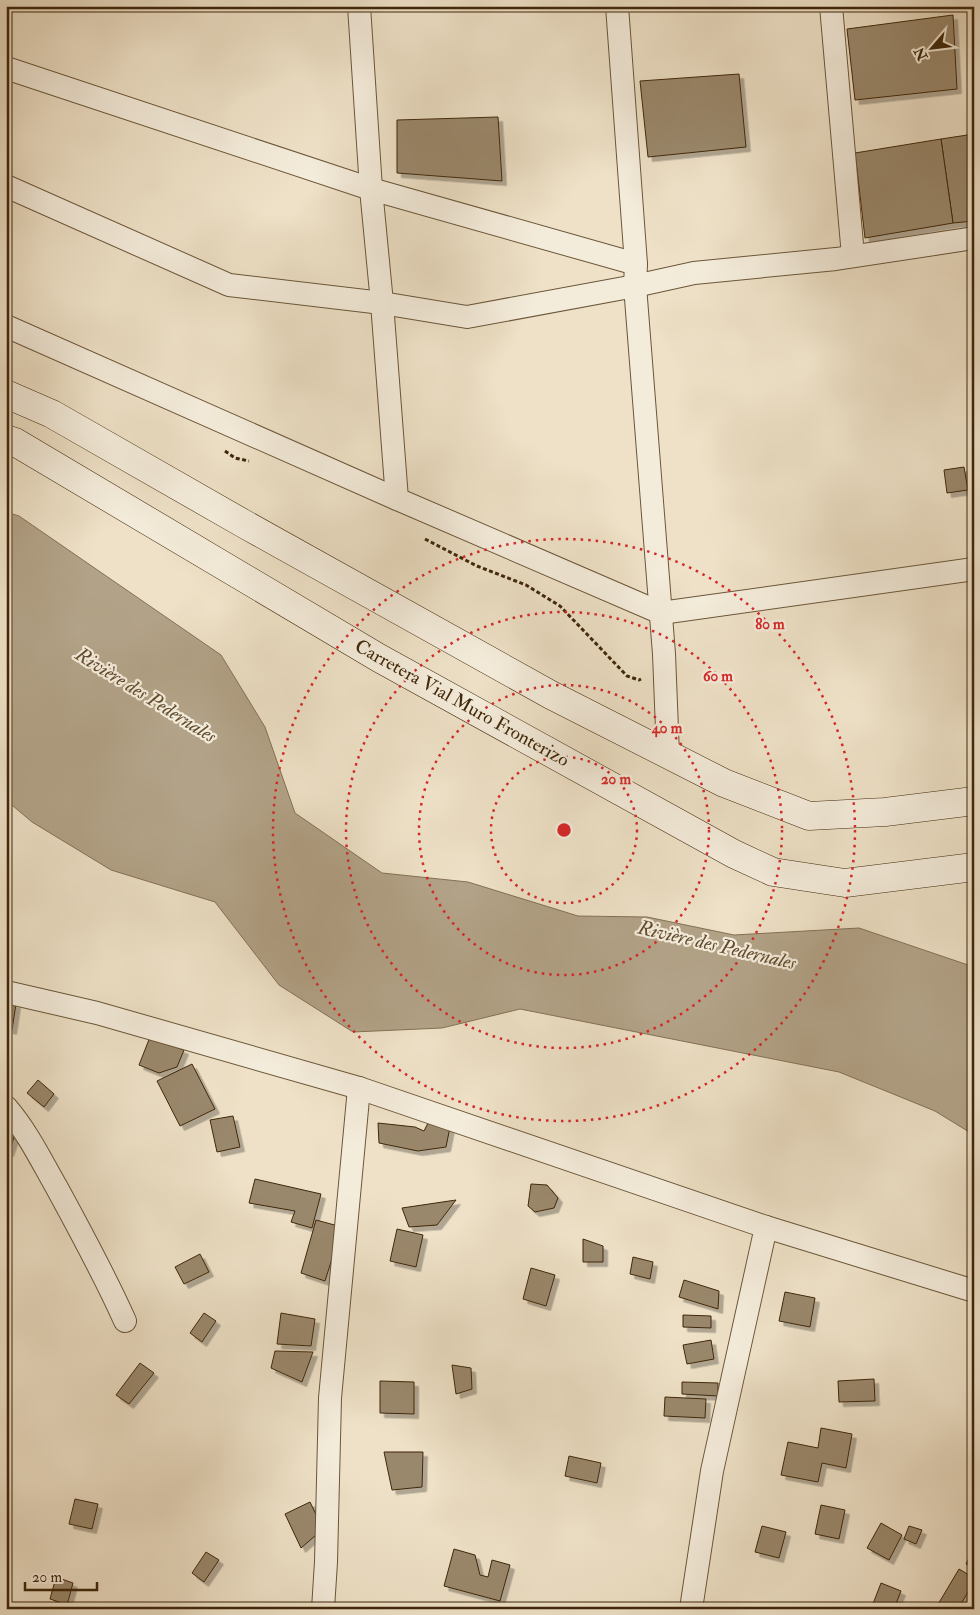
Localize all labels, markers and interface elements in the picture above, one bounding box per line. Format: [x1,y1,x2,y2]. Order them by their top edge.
north arrow [908,22,958,72]
text: N [910,44,932,64]
text: 80 m [755,615,785,634]
street label: Carretera Vial Muro Fronterizo [350,634,574,772]
water label: Rivière des Pedernales [70,641,221,749]
text: 60 m [703,667,733,686]
text: 40 m [651,719,683,738]
text: 20 m [601,770,631,789]
centre of rings [555,821,573,839]
water label: Rivière des Pedernales [635,914,799,975]
scale bar [25,1560,98,1592]
text: 20 m [32,1568,62,1587]

